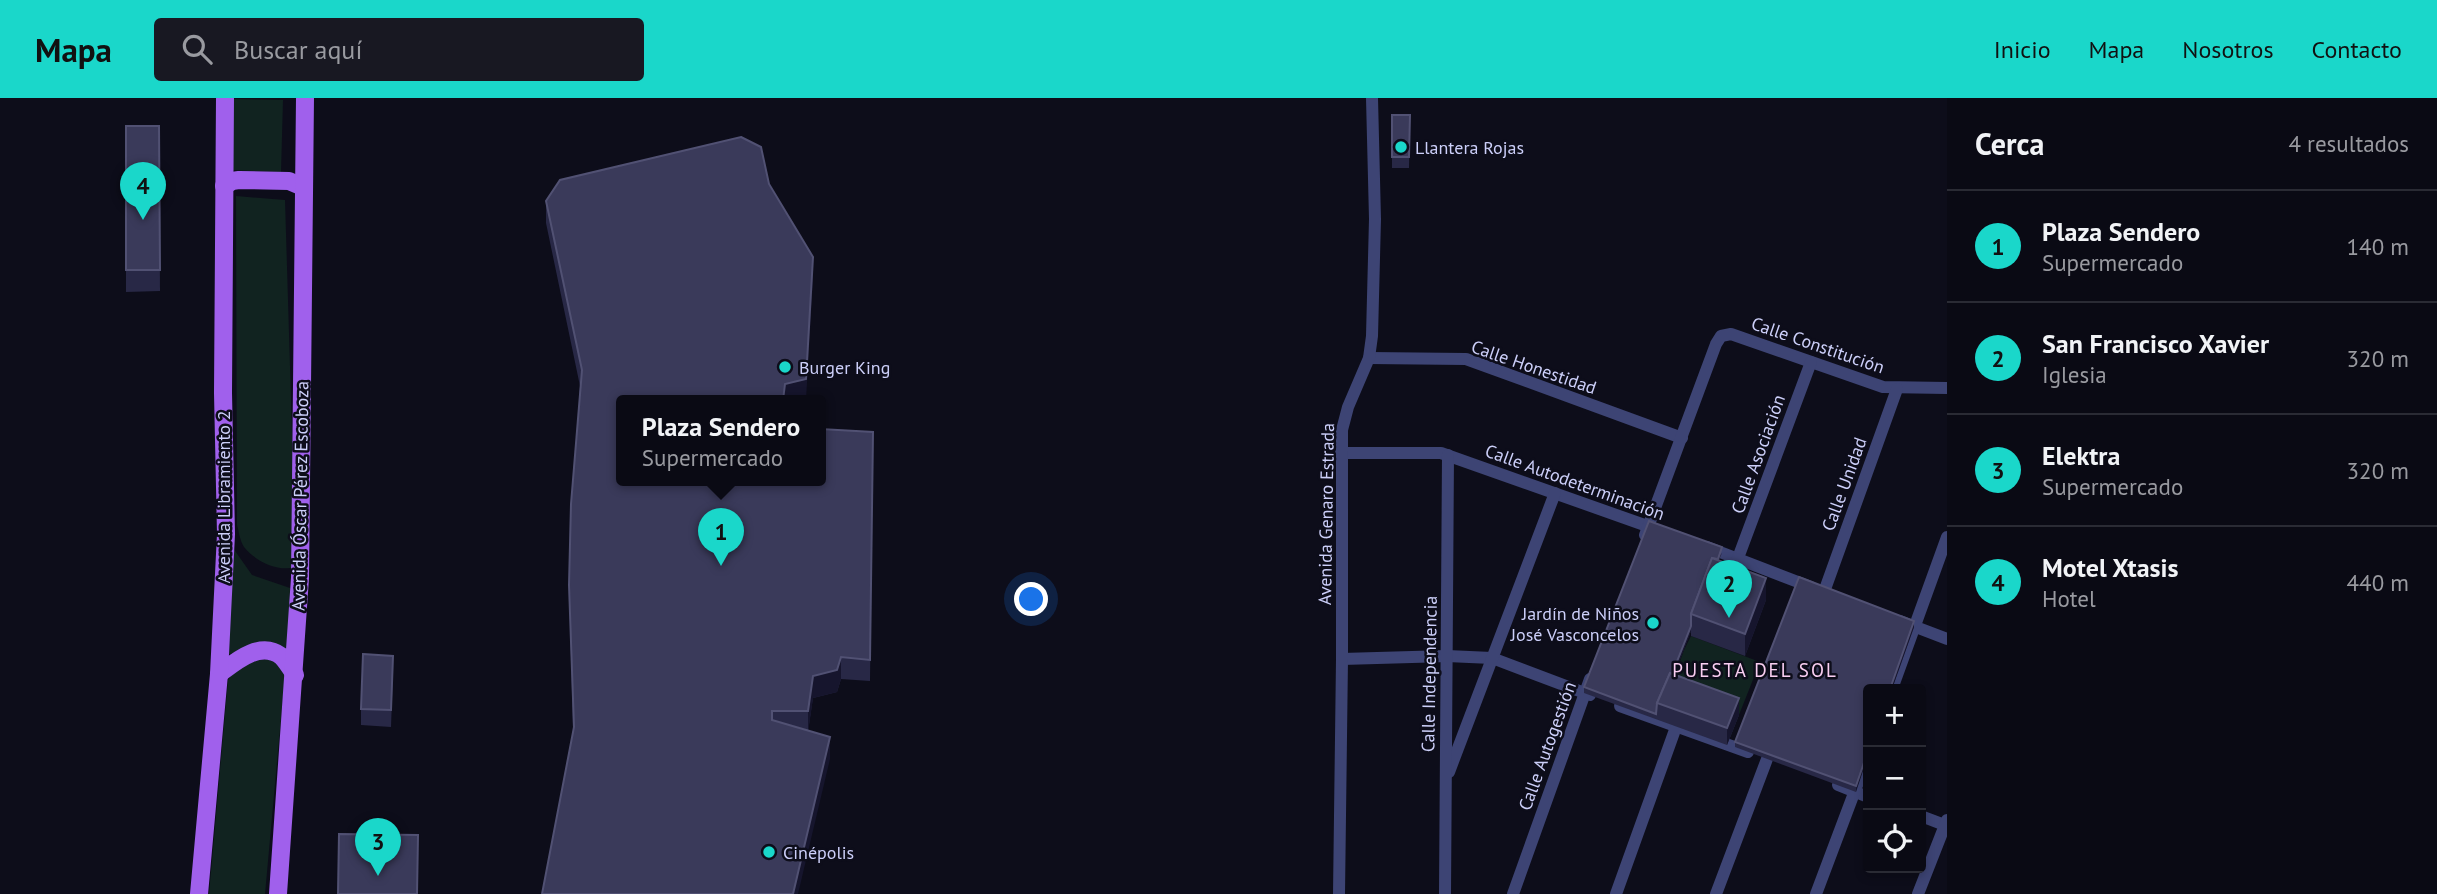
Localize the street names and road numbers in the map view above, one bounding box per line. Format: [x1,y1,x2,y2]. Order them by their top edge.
street label: Calle Constitución [1748,311,1888,379]
street label: Calle Honestidad [1468,335,1600,399]
street label: Avenida Óscar Pérez Escoboza [286,381,314,611]
street label: Calle Asociación [1726,391,1790,517]
street label: Avenida Libramiento 2 [212,410,235,584]
street label: Avenida Genaro Estrada [1313,423,1339,605]
street label: Calle Unidad [1816,434,1872,534]
street label: Calle Autodeterminación [1482,439,1668,525]
street label: Calle Independencia [1416,596,1442,752]
street label: Calle Autogestión [1513,678,1581,814]

